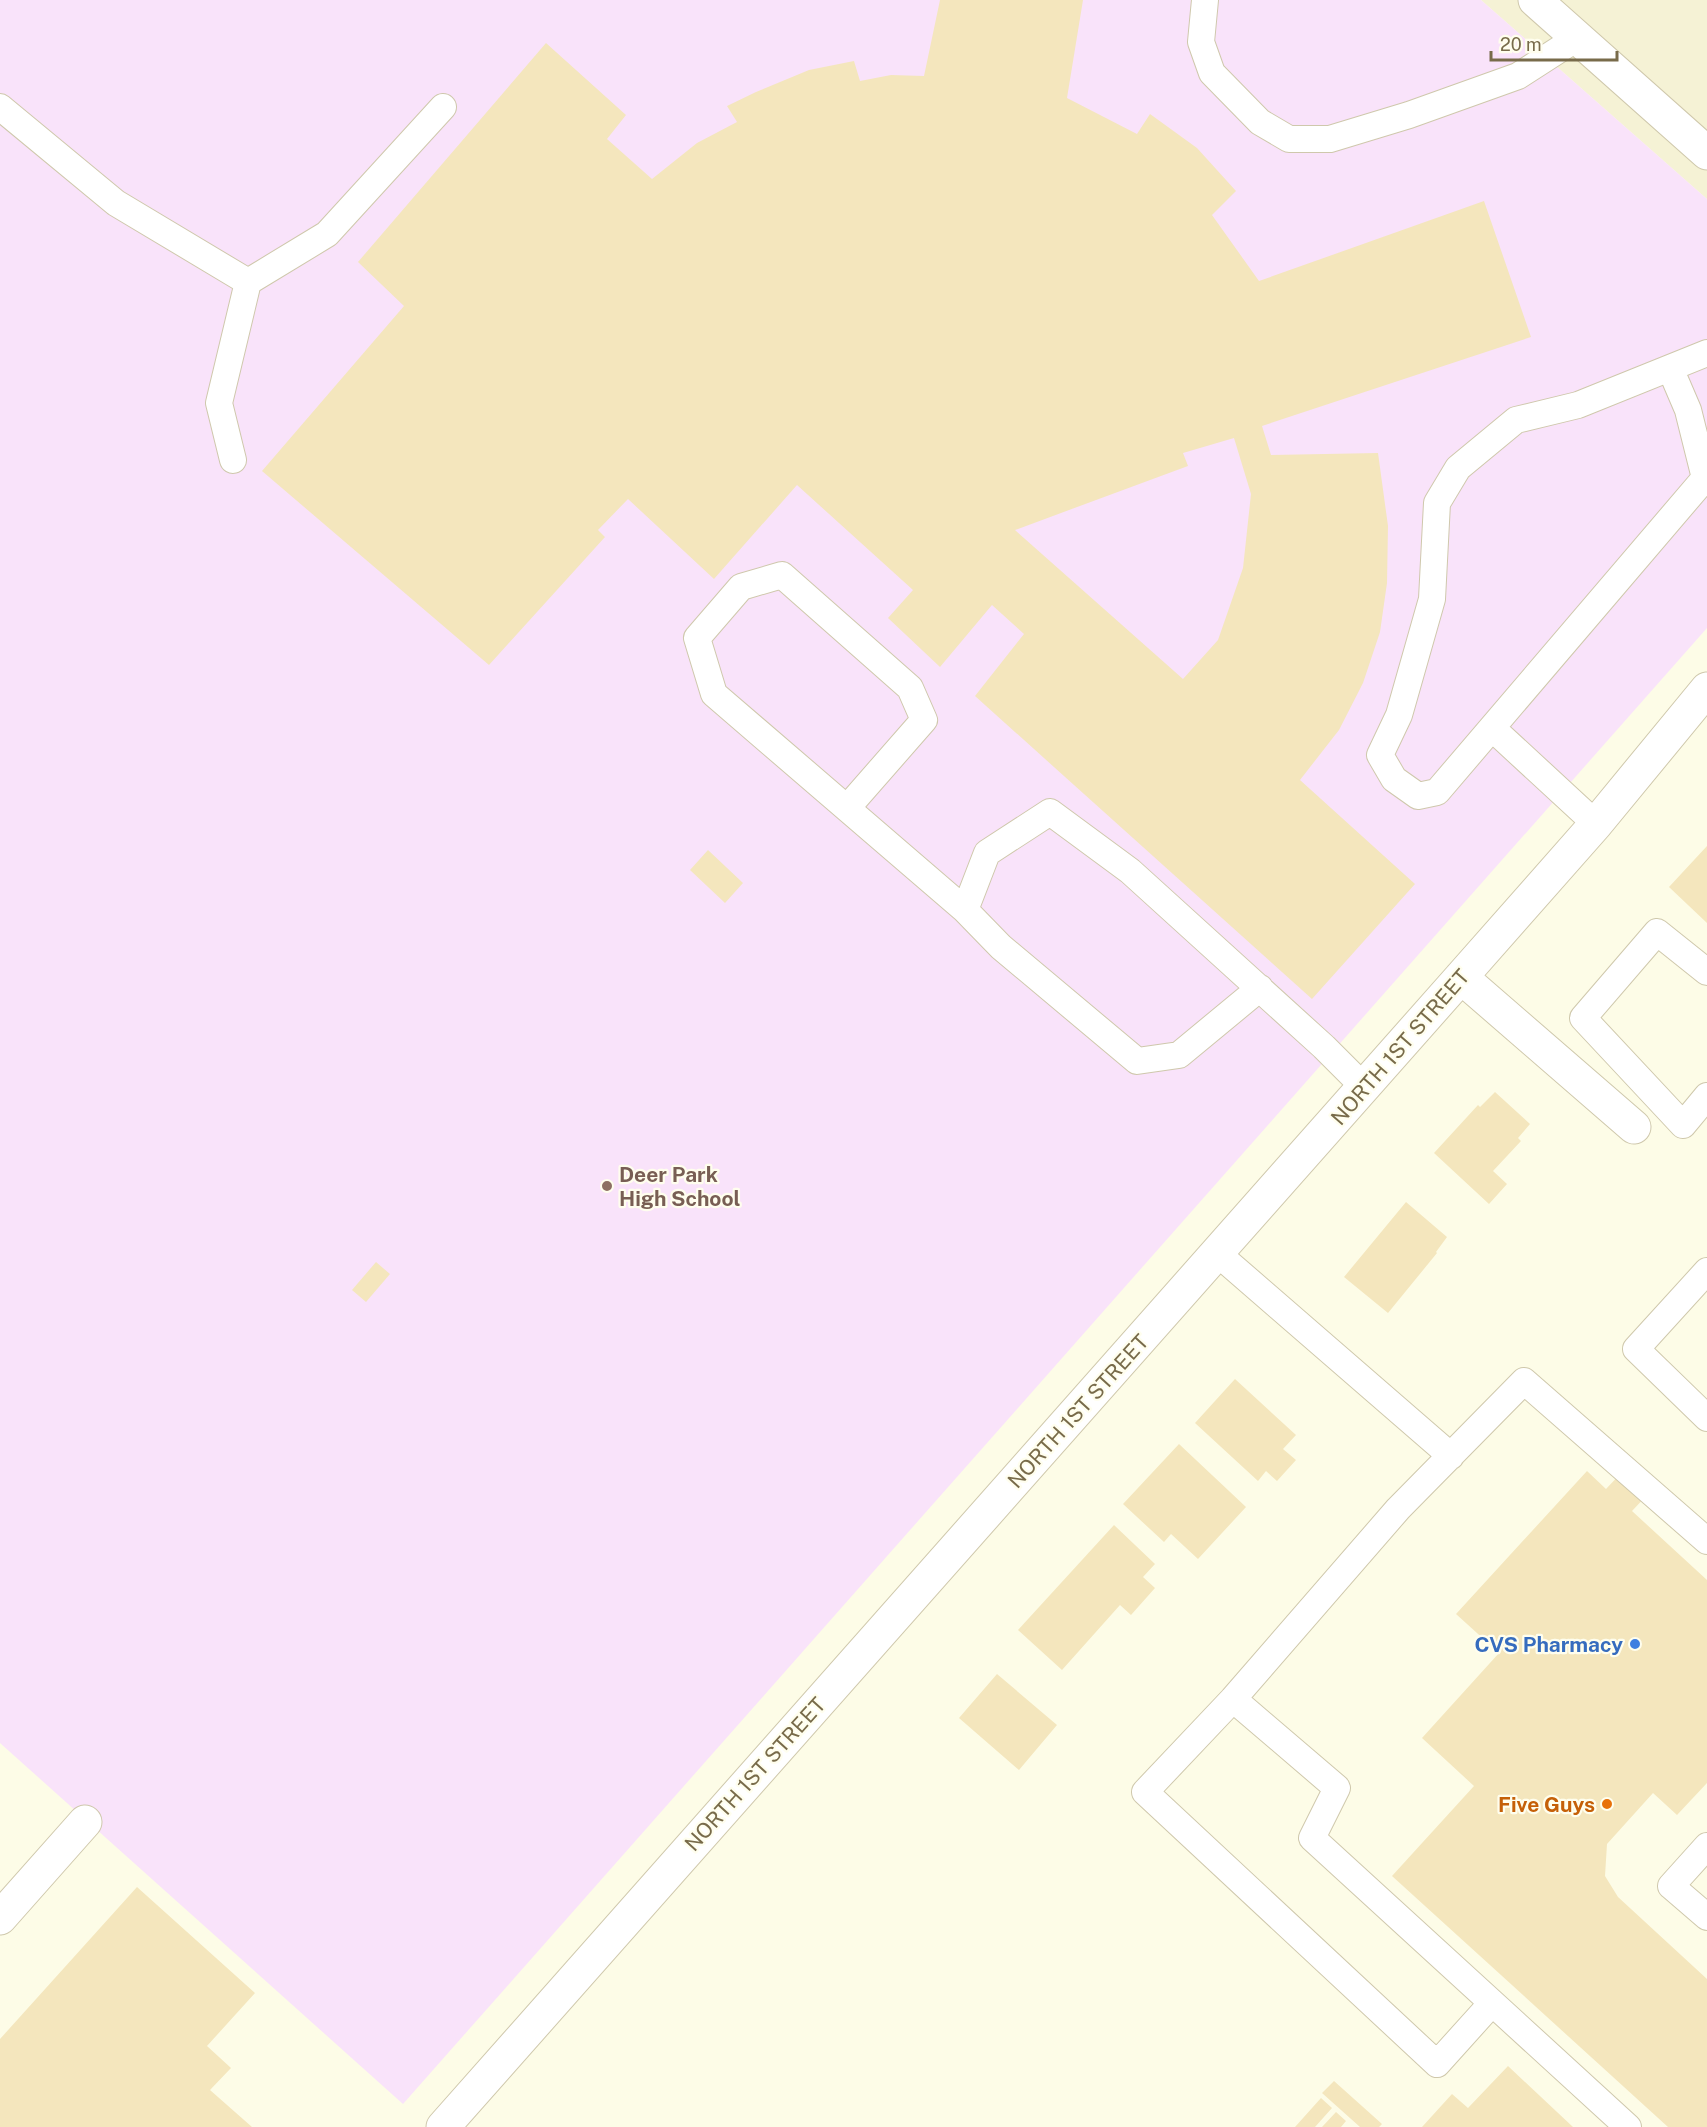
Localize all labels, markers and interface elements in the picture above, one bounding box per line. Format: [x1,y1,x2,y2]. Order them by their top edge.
scale bar [1491,24,1617,62]
text: 20 m [1500,34,1542,55]
street label: NORTH 1ST STREET [1326,964,1474,1130]
place label: Deer Park High School [619,1162,741,1211]
marker: Deer Park High School [600,1179,614,1193]
street label: NORTH 1ST STREET [1002,1329,1154,1493]
place label: CVS Pharmacy [1475,1632,1623,1657]
marker: CVS Pharmacy [1628,1637,1642,1651]
street label: NORTH 1ST STREET [679,1692,831,1856]
place label: Five Guys [1498,1792,1595,1817]
marker: Five Guys [1600,1797,1614,1811]

